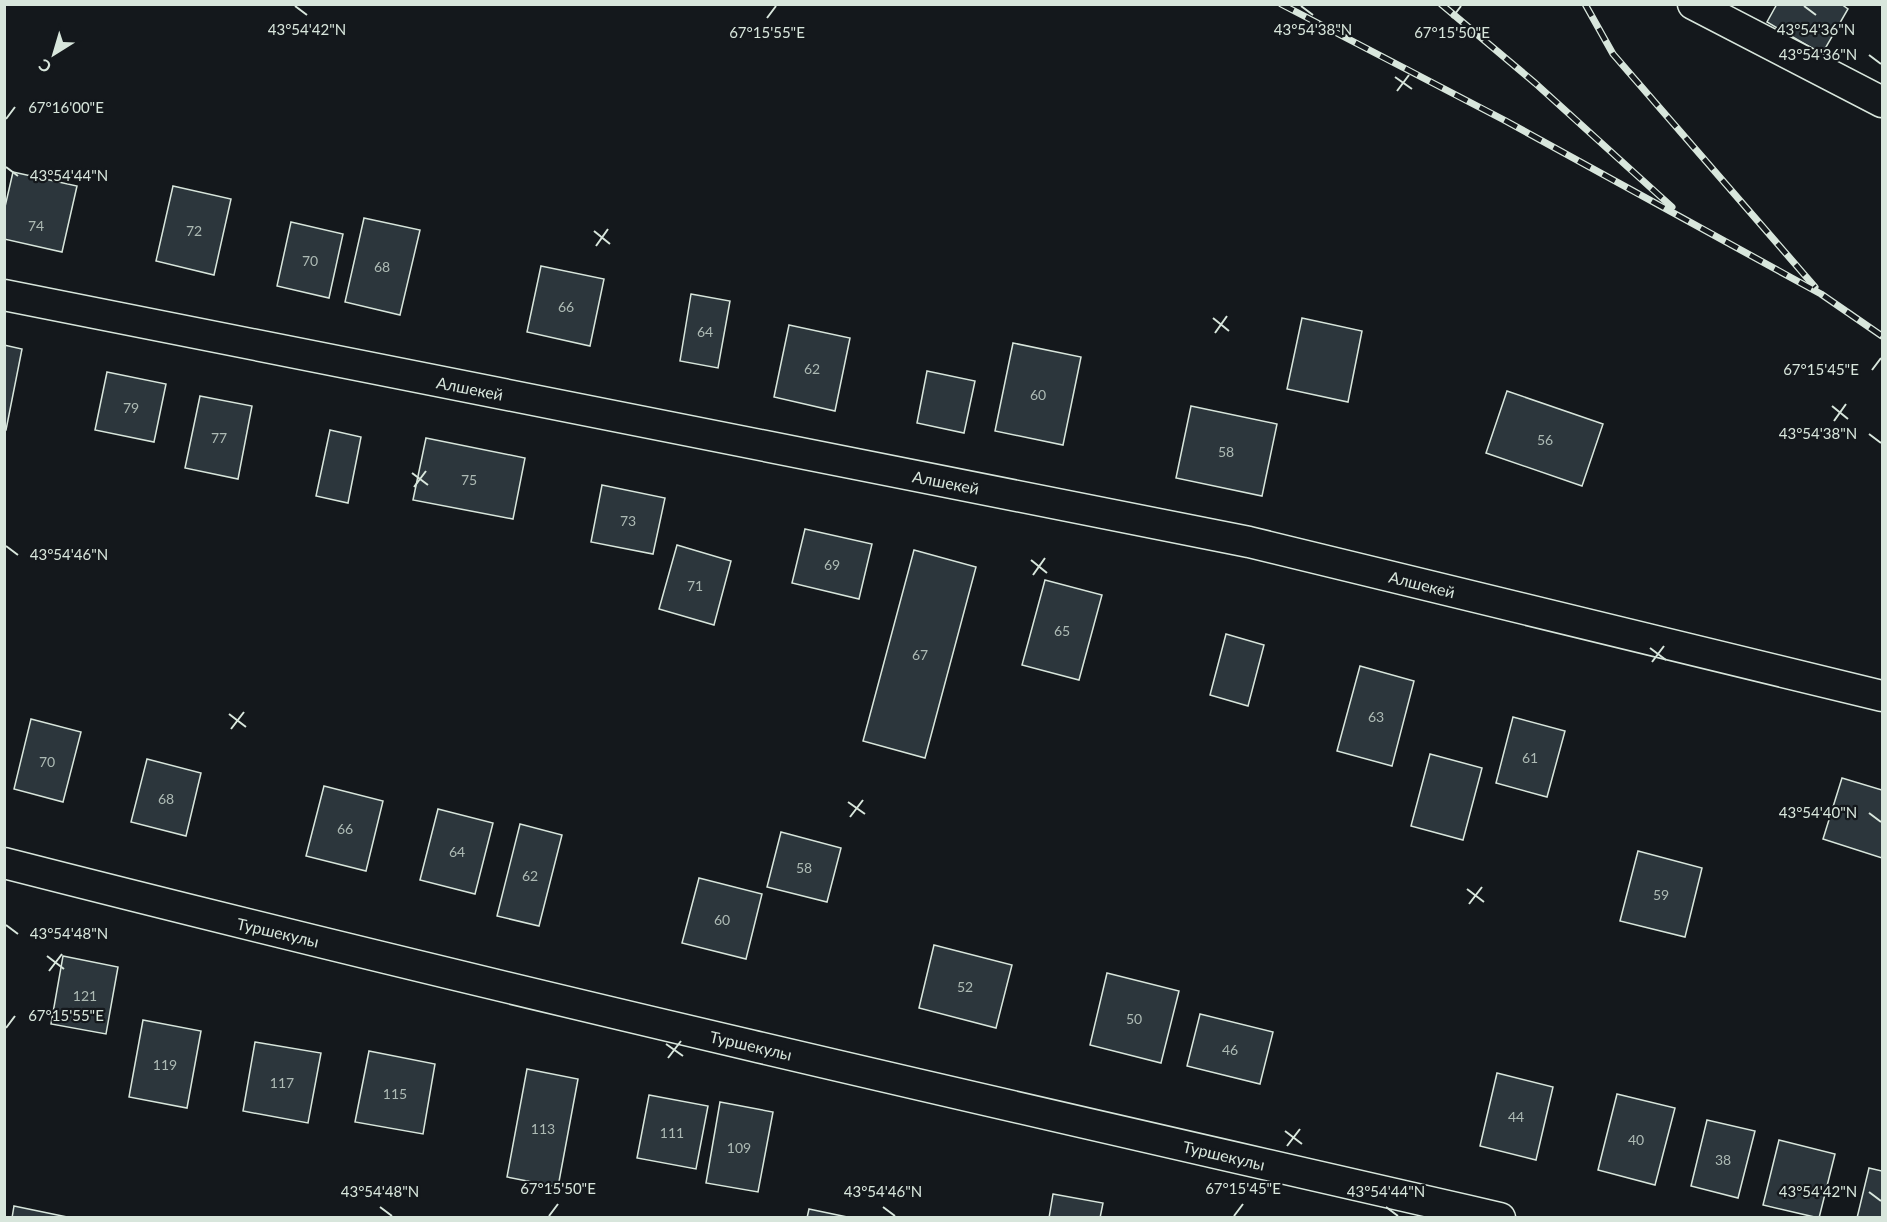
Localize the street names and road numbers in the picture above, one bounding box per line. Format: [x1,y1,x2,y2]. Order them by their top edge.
street label: Алшекей [435,372,505,404]
street label: Алшекей [911,466,981,498]
street label: Алшекей [1387,567,1457,601]
street label: Туршекулы [235,913,321,951]
street label: Туршекулы [708,1026,794,1064]
street label: Туршекулы [1181,1136,1267,1174]

